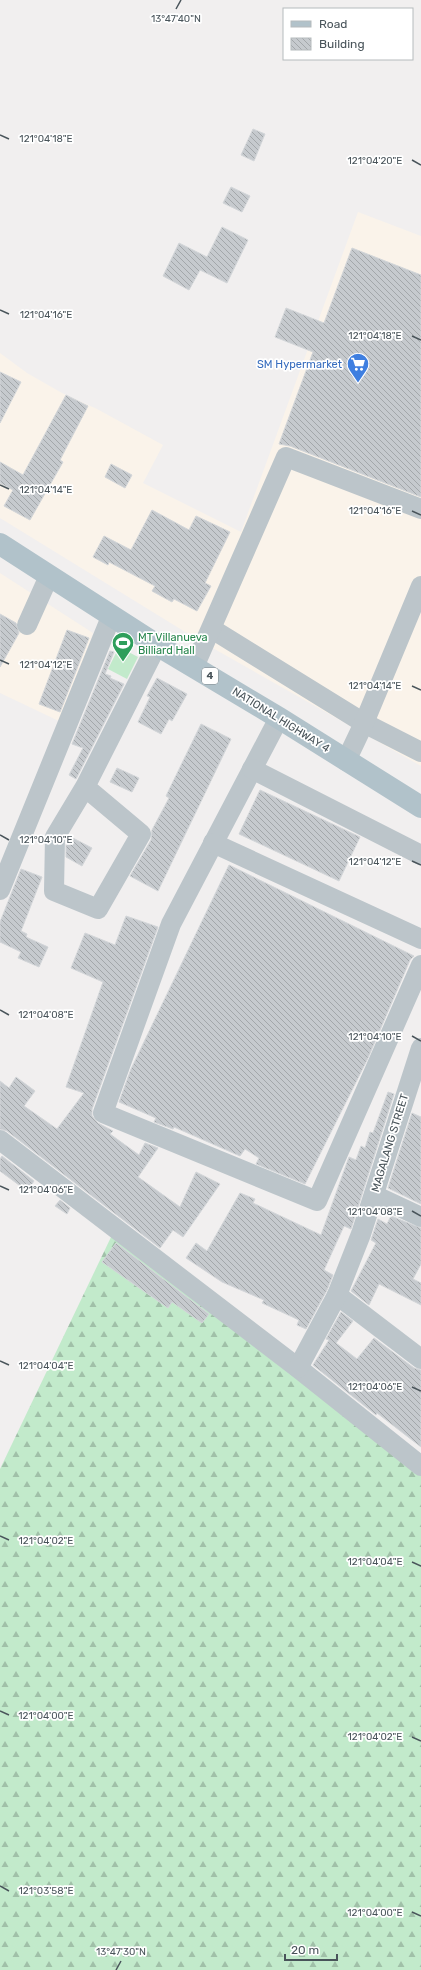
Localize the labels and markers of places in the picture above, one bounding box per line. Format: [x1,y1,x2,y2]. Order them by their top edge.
supermarket icon: SM Hypermarket [345,351,371,384]
place label: SM Hypermarket [257,358,343,371]
sports icon: MT Villanueva Billiard Hall [110,630,136,663]
place label: MT Villanueva Billiard Hall [138,631,208,657]

